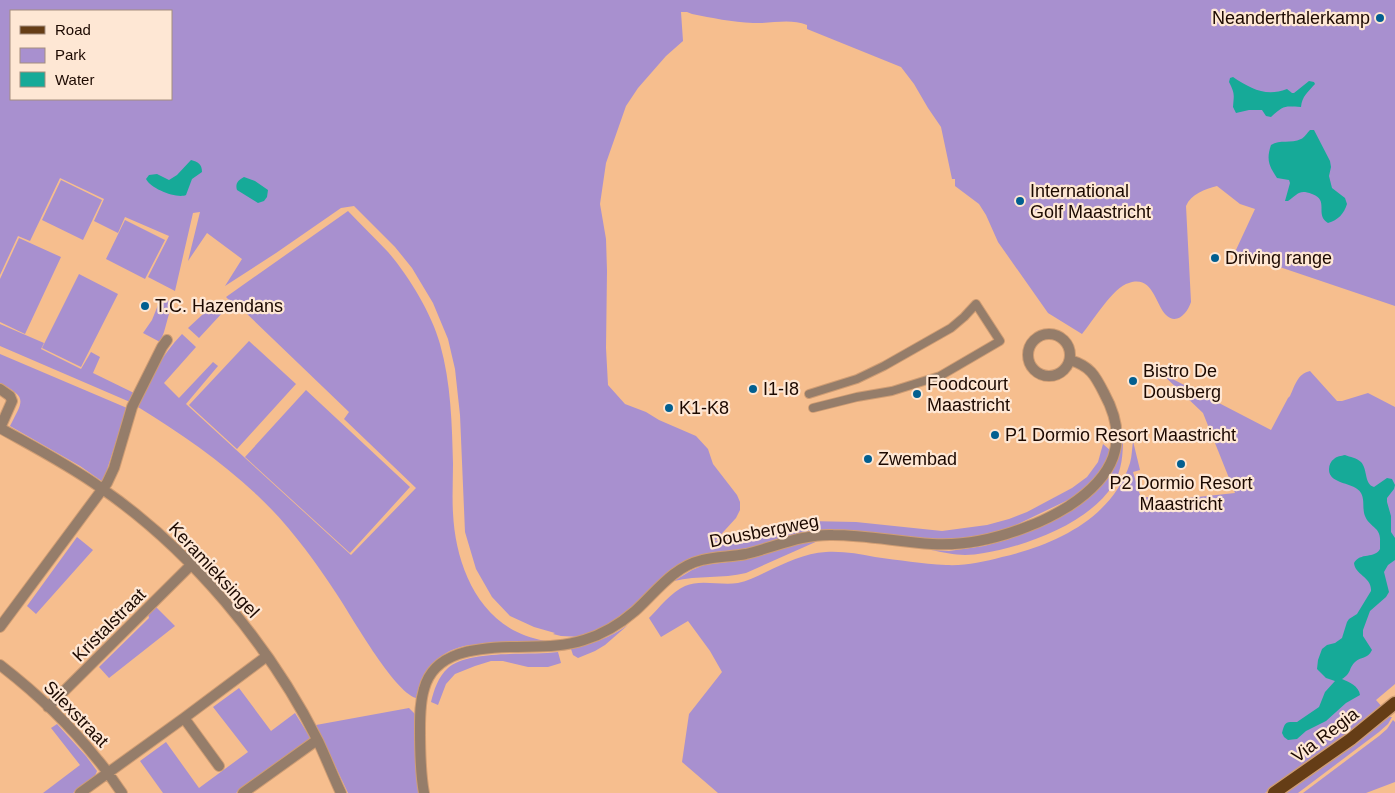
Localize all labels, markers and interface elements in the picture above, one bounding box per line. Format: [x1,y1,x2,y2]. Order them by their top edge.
place label: Neanderthalerkamp [1212,8,1370,28]
legend [10,10,172,100]
marker: Neanderthalerkamp [1374,12,1386,24]
text: Road [55,21,91,38]
text: Park [55,46,86,63]
text: Water [55,71,94,88]
place label: International Golf Maastricht [1030,181,1151,222]
marker: International Golf Maastricht [1014,195,1026,207]
place label: Driving range [1225,248,1332,268]
marker: Driving range [1209,252,1221,264]
place label: T.C. Hazendans [155,296,283,316]
marker: T.C. Hazendans [139,300,151,312]
place label: Bistro De Dousberg [1143,361,1221,402]
place label: Foodcourt Maastricht [927,374,1010,415]
marker: Bistro De Dousberg [1127,375,1139,387]
place label: I1-I8 [763,379,799,399]
marker: I1-I8 [747,383,759,395]
marker: Foodcourt Maastricht [911,388,923,400]
place label: K1-K8 [679,398,729,418]
marker: K1-K8 [663,402,675,414]
place label: P1 Dormio Resort Maastricht [1005,425,1236,445]
marker: P1 Dormio Resort Maastricht [989,429,1001,441]
place label: Zwembad [878,449,957,469]
marker: Zwembad [862,453,874,465]
marker: P2 Dormio Resort Maastricht [1175,458,1187,470]
place label: P2 Dormio Resort Maastricht [1109,473,1253,514]
street label: Dousbergweg [708,511,820,551]
street label: Keramieksingel [165,518,263,622]
street label: Kristalstraat [68,584,150,666]
street label: Silexstraat [40,677,112,751]
street label: Via Regia [1288,703,1363,766]

